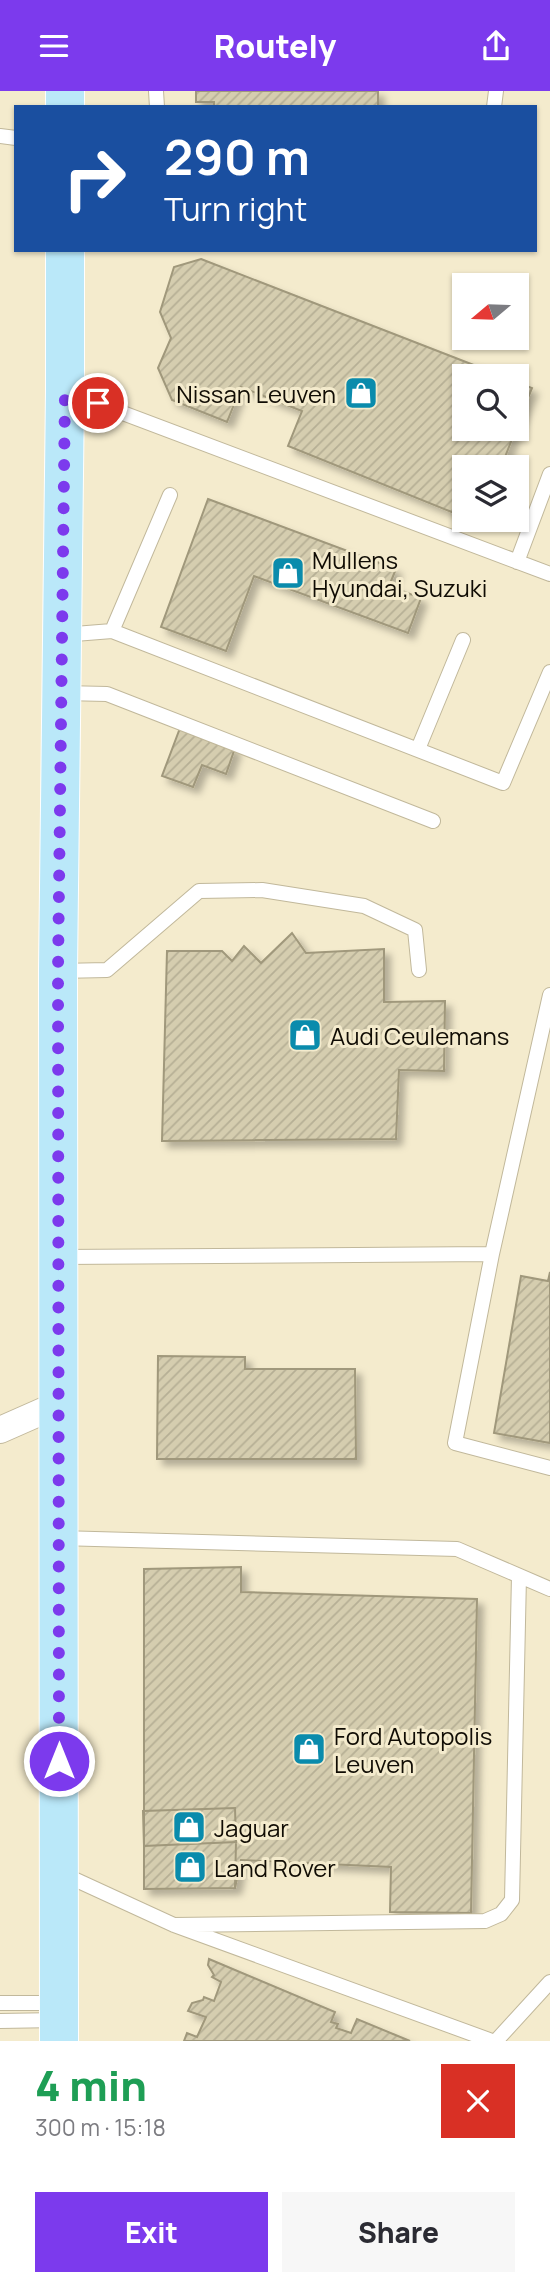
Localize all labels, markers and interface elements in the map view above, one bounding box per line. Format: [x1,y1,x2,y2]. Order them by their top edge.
text: Routely [214,24,336,68]
icon: menu [35,27,73,65]
icon: share [477,27,515,65]
text: 290 m [164,123,310,190]
icon: right [49,133,140,224]
text: Turn right [164,187,307,231]
north arrow [452,273,528,350]
map controls [452,273,529,532]
button: search [452,364,529,441]
pin [68,373,128,433]
shop icon: Nissan Leuven [342,374,380,412]
place label: Nissan Leuven [176,377,336,410]
icon: arrive [79,384,117,422]
button: layers [452,455,529,532]
place label: Mullens Hyundai, Suzuki [312,543,487,604]
shop icon: Mullens Hyundai, Suzuki [269,554,307,592]
shop icon: Audi Ceulemans [286,1016,324,1054]
place label: Audi Ceulemans [330,1019,509,1052]
place label: Ford Autopolis Leuven [334,1719,492,1780]
position arrow [22,1724,96,1798]
shop icon: Ford Autopolis Leuven [290,1730,328,1768]
shop icon: Jaguar [170,1808,208,1846]
place label: Jaguar [214,1811,289,1844]
shop icon: Land Rover [171,1848,209,1886]
place label: Land Rover [214,1851,336,1884]
text: 4 min [35,2056,147,2114]
button: close [441,2064,515,2138]
text: 300 m · 15:18 [35,2111,166,2143]
button: Exit [35,2192,268,2272]
button: Share [282,2192,515,2272]

